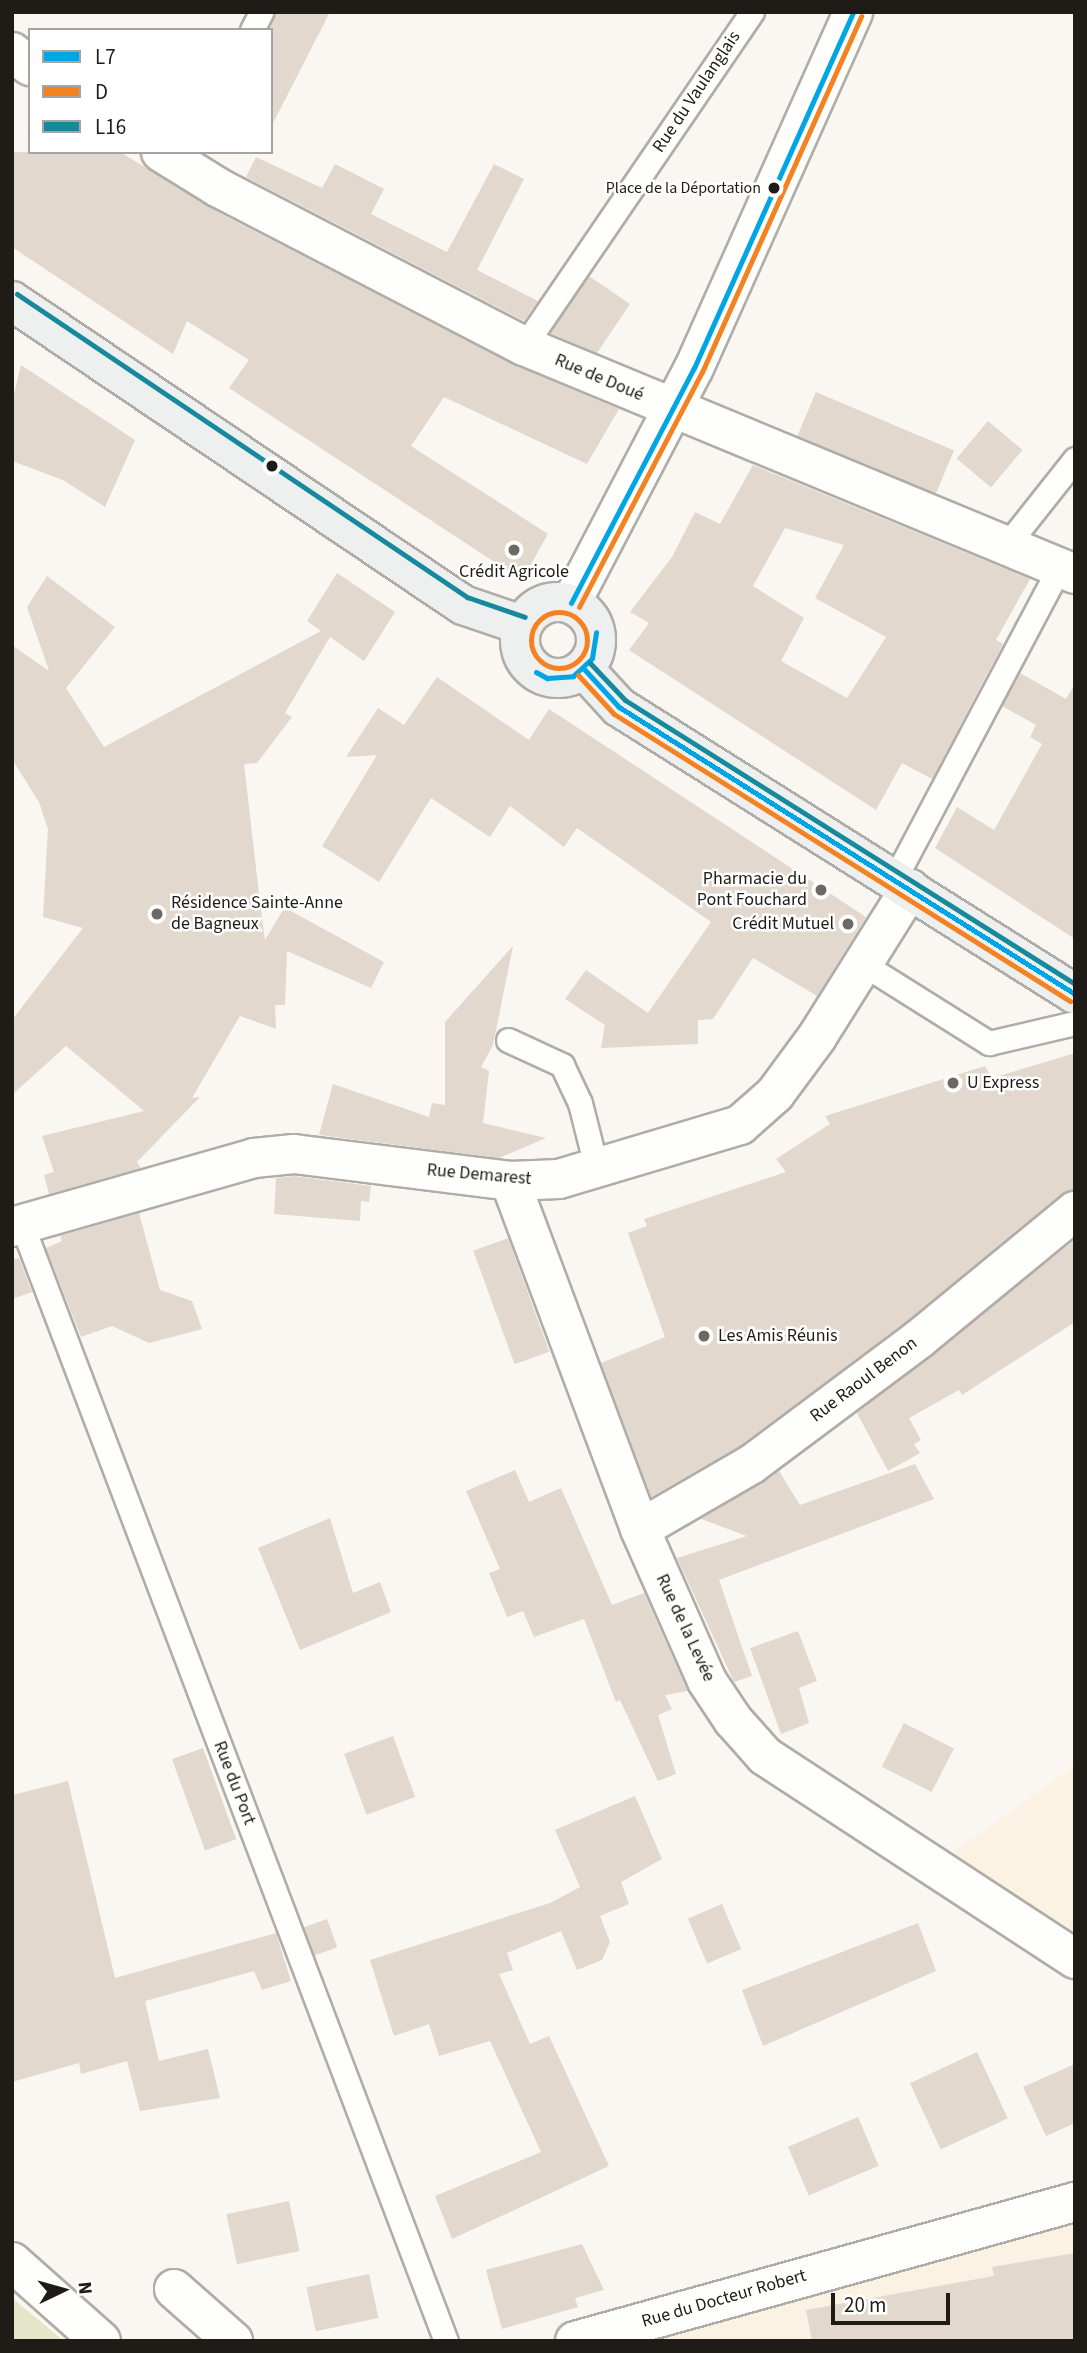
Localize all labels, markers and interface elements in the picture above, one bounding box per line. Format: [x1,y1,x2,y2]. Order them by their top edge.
street label: Rue du Vaulanglais [648,27,746,157]
legend [28,28,273,154]
text: L7 [95,42,116,72]
text: D [95,77,108,107]
text: L16 [95,112,126,142]
place label: Place de la Déportation [606,178,761,198]
marker: Place de la Déportation [767,181,781,195]
street label: Rue de Doué [551,350,647,406]
unlabelled marker [265,459,279,473]
marker: Crédit Agricole [506,542,522,558]
place label: Crédit Agricole [459,561,569,583]
place label: Pharmacie du Pont Fouchard [697,869,807,912]
marker: Pharmacie du Pont Fouchard [813,882,829,898]
place label: Résidence Sainte-Anne de Bagneux [171,893,343,936]
marker: Résidence Sainte-Anne de Bagneux [149,906,165,922]
place label: Crédit Mutuel [732,913,834,935]
marker: Crédit Mutuel [840,916,856,932]
place label: U Express [967,1072,1039,1094]
marker: U Express [945,1075,961,1091]
street label: Rue Demarest [426,1160,532,1190]
place label: Les Amis Réunis [718,1325,837,1347]
marker: Les Amis Réunis [696,1328,712,1344]
street label: Rue Raoul Benon [806,1333,922,1427]
street label: Rue de la Levée [651,1571,719,1685]
street label: Rue du Port [208,1738,260,1828]
north arrow [28,2255,98,2325]
street label: Rue du Docteur Robert [639,2265,809,2333]
scale bar [835,2280,954,2324]
text: N [70,2281,98,2296]
text: 20 m [844,2290,886,2320]

